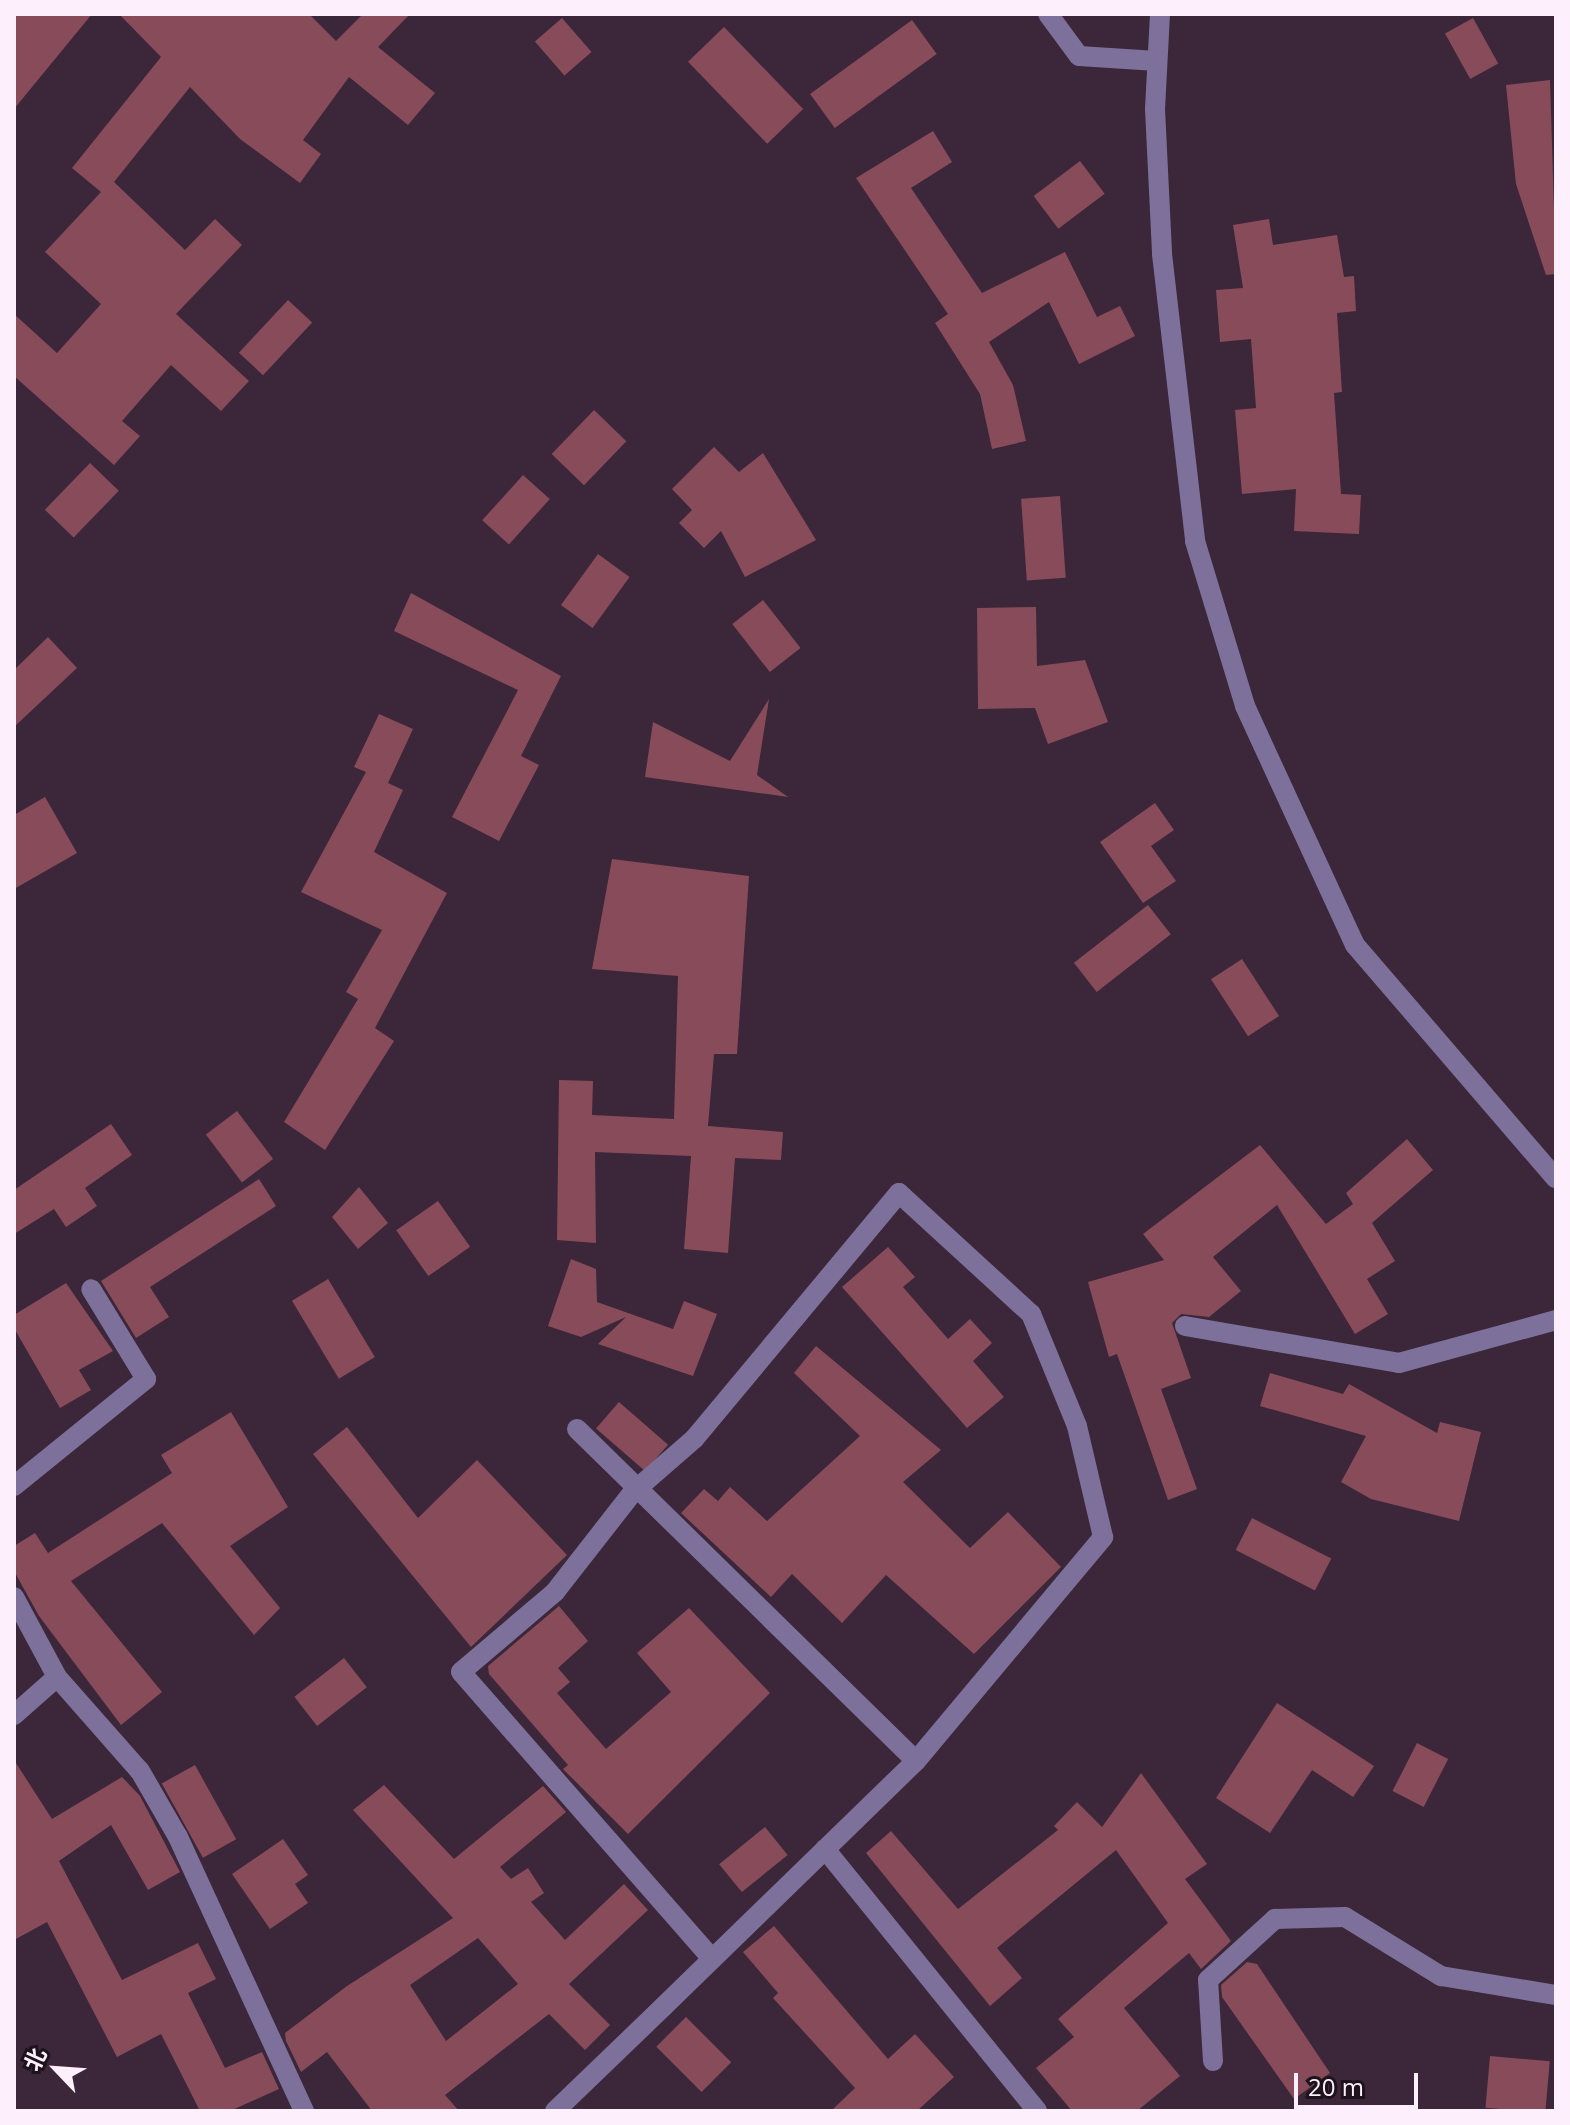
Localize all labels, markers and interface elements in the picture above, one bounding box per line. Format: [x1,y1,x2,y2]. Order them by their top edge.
north arrow [16,2029,96,2109]
text: 北 [16,2043,52,2075]
scale bar [1298,2057,1422,2107]
text: 20 m [1308,2070,1364,2103]

